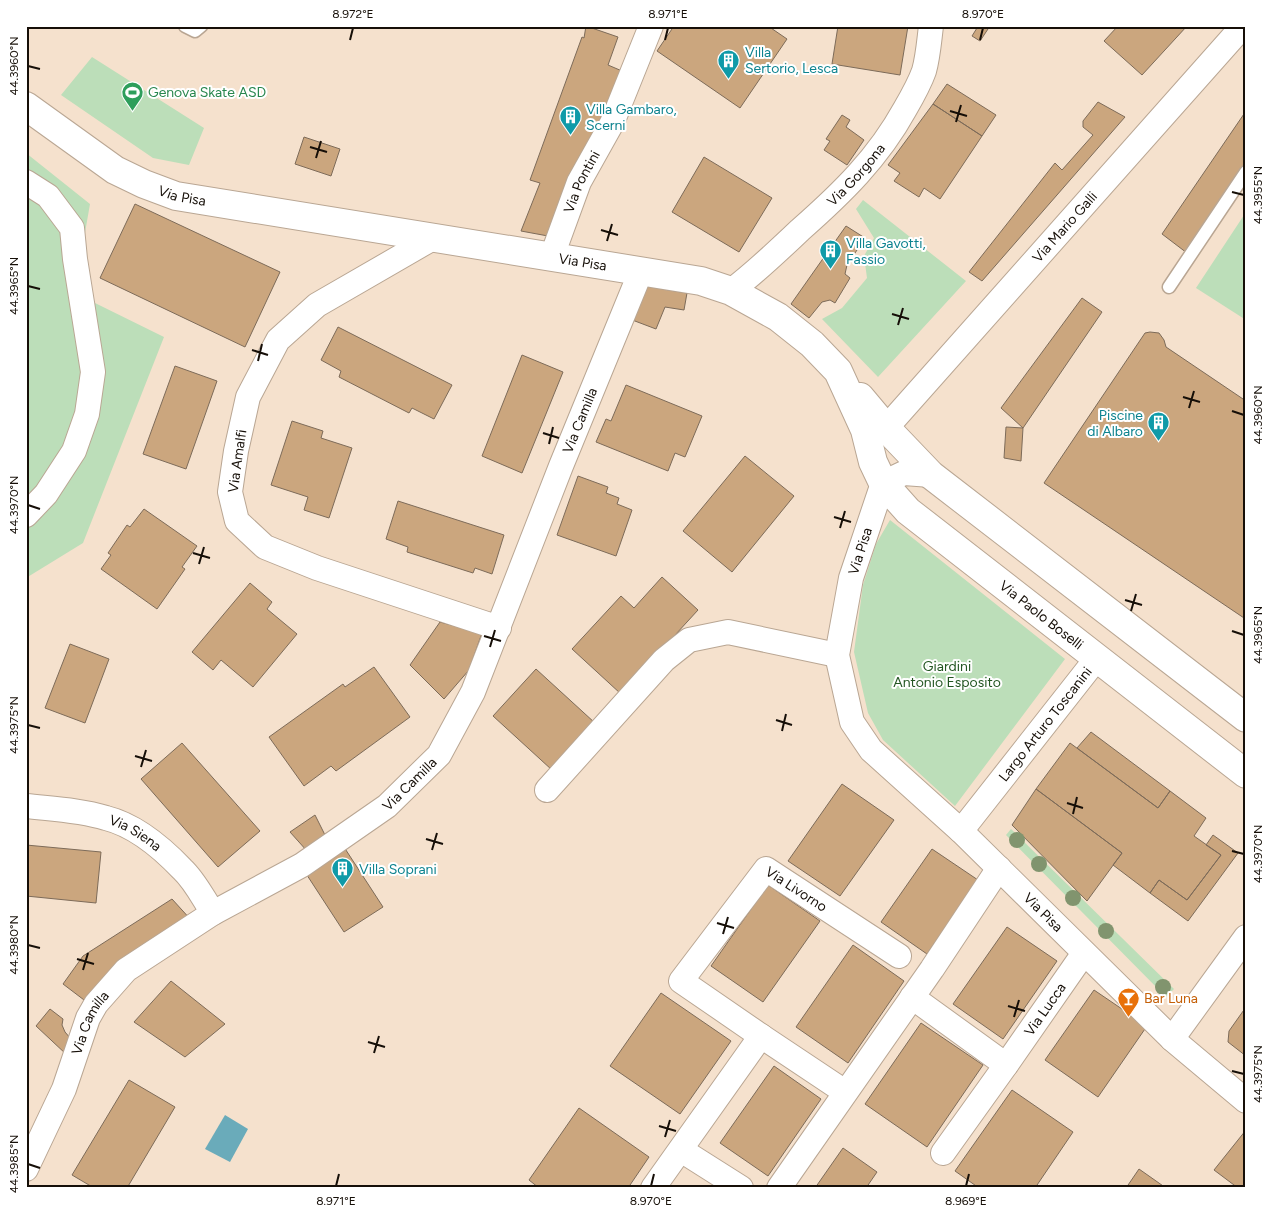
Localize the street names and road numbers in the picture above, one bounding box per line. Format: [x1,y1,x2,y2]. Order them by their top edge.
street label: Via Gorgona [824,140,889,210]
street label: Via Pontini [560,148,604,215]
street label: Via Pisa [156,182,207,210]
street label: Via Mario Galli [1029,188,1101,266]
street label: Via Pisa [557,250,608,275]
street label: Via Camilla [559,385,601,456]
street label: Via Amalfi [225,428,250,494]
street label: Via Pisa [845,525,876,577]
street label: Via Paolo Boselli [996,577,1087,653]
street label: Largo Arturo Toscanini [995,664,1096,785]
street label: Via Camilla [379,754,440,815]
street label: Via Siena [107,811,165,855]
street label: Via Livorno [762,863,830,916]
street label: Via Pisa [1020,889,1066,936]
street label: Via Lucca [1021,980,1070,1039]
street label: Via Camilla [68,987,113,1057]

